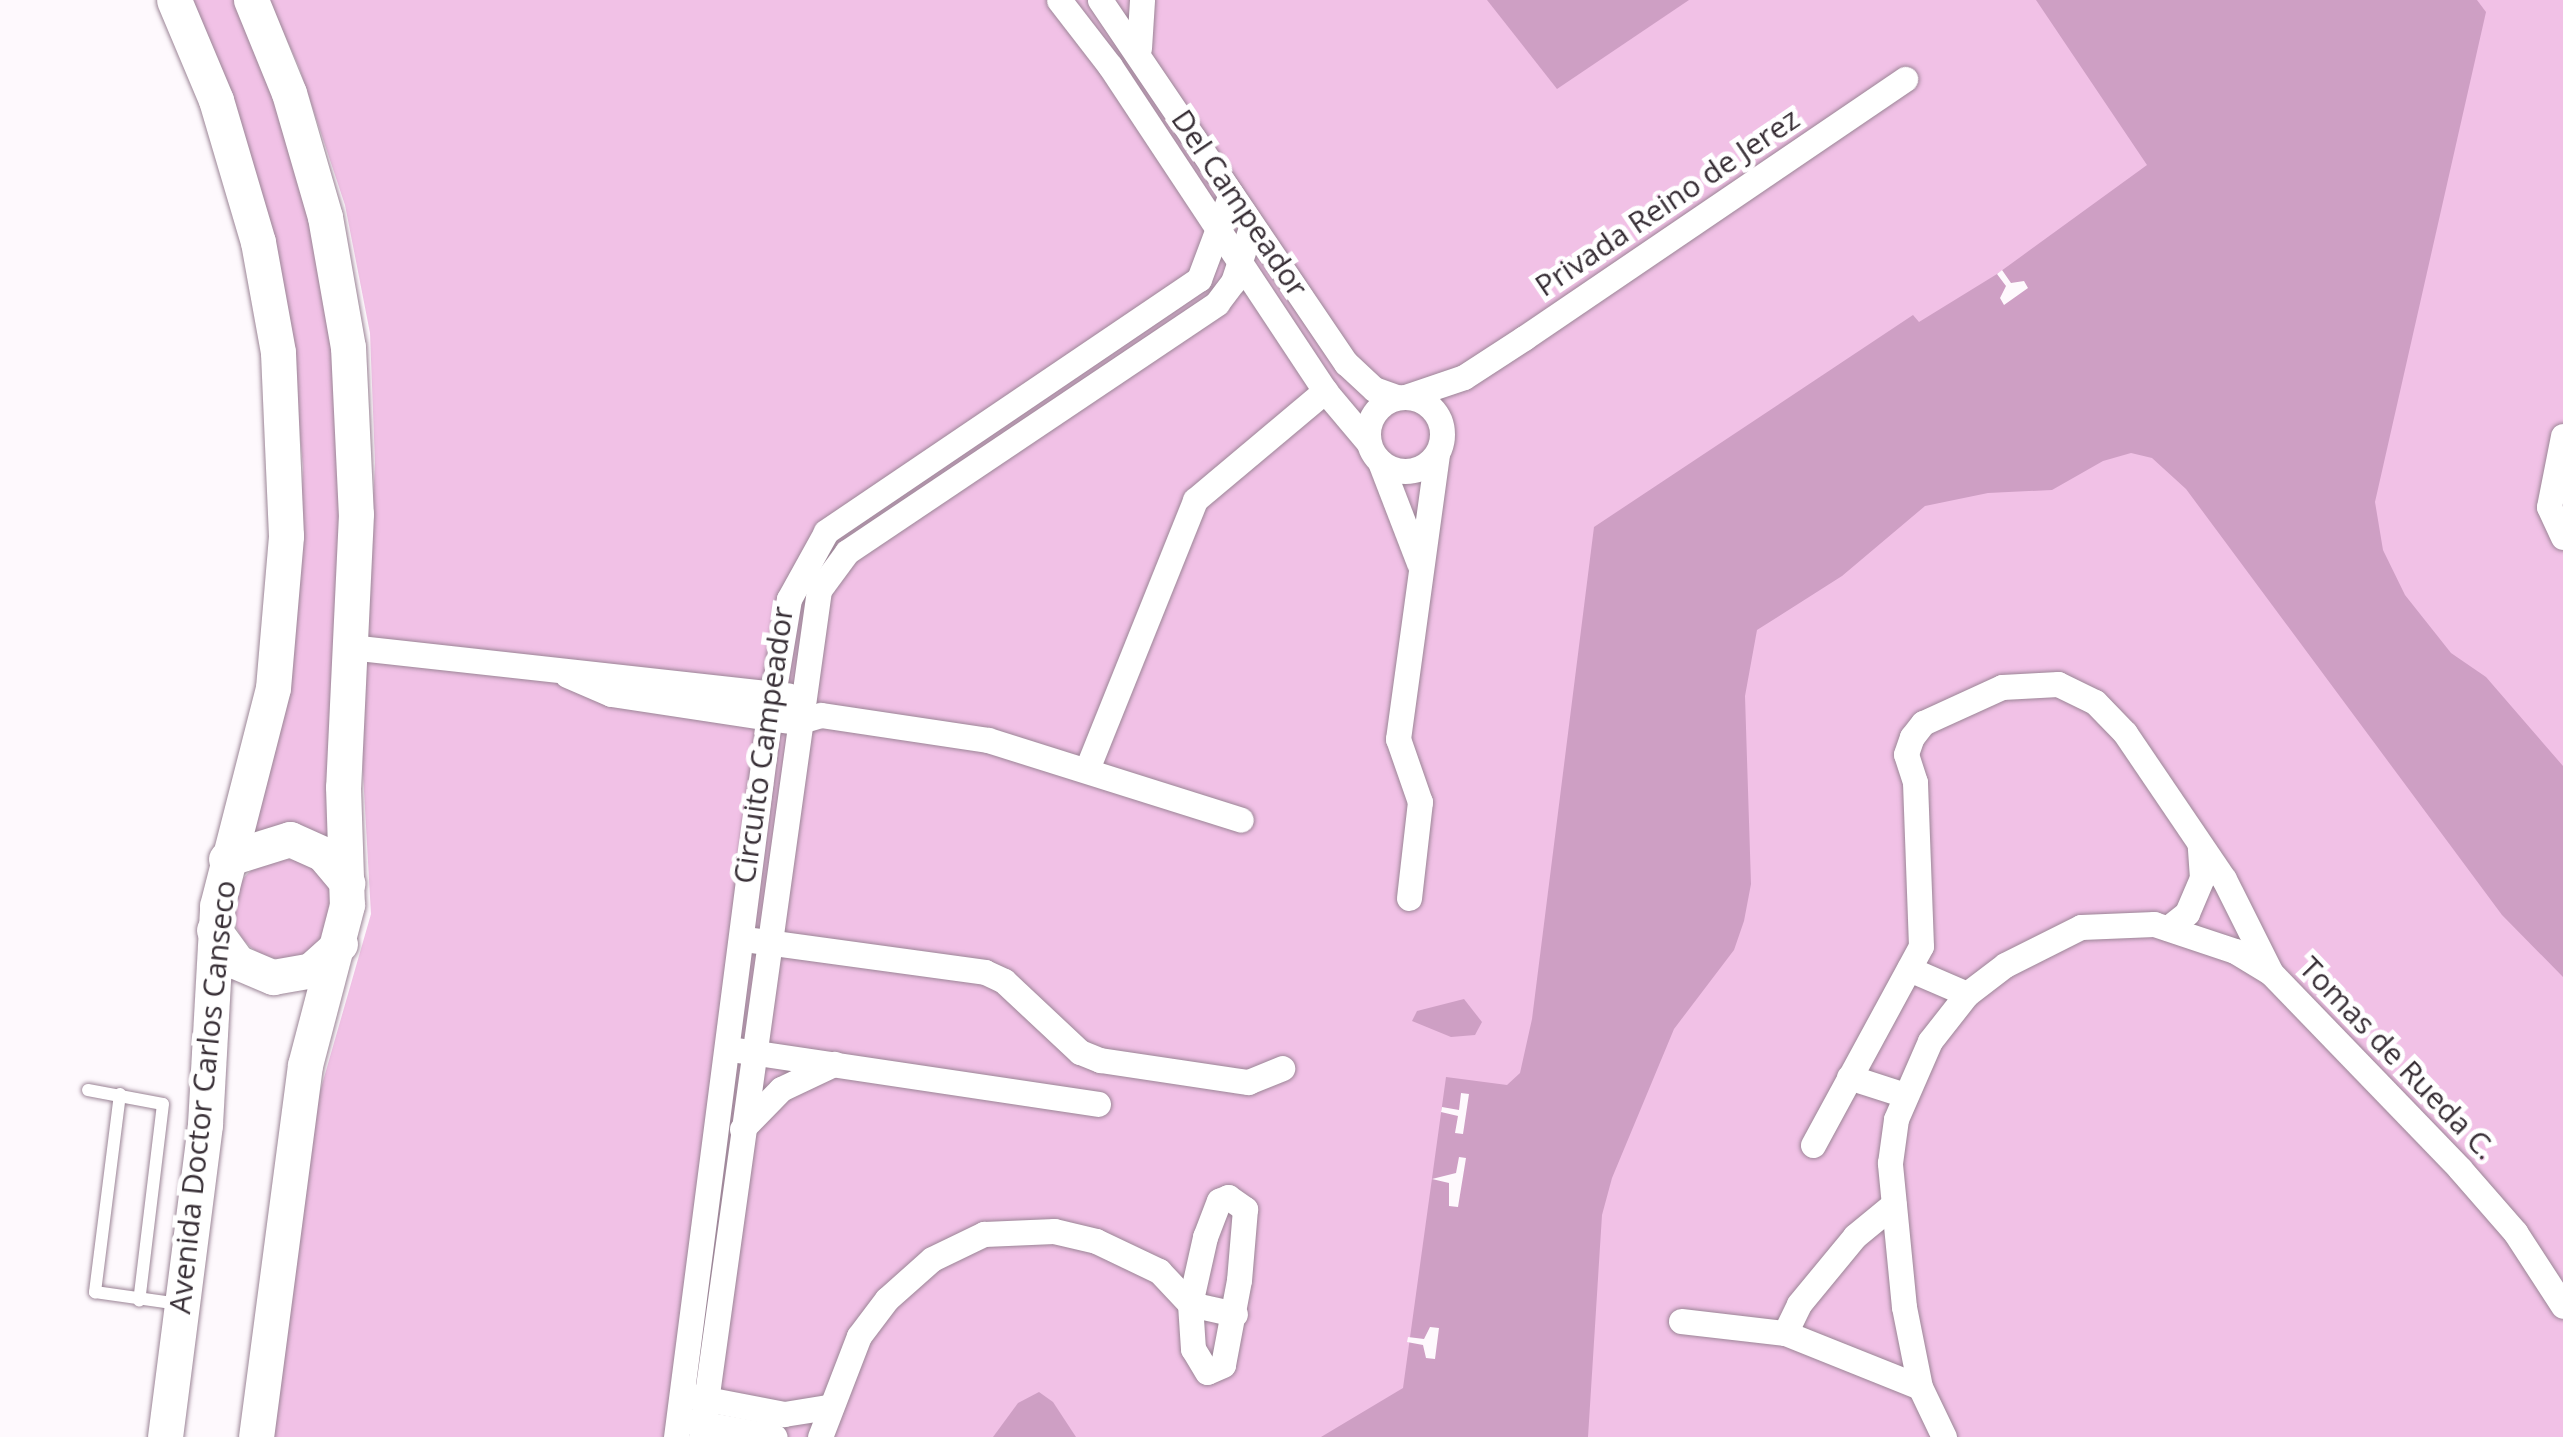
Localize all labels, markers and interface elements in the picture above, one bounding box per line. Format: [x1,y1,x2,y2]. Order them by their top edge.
street label: Privada Reino de Jerez [1528,100,1806,304]
street label: Del Campeador [1164,103,1316,303]
street label: Circuito Campeador [726,604,800,886]
street label: Avenida Doctor Carlos Canseco [161,878,243,1316]
street label: Tomas de Rueda C. [2292,949,2504,1167]

